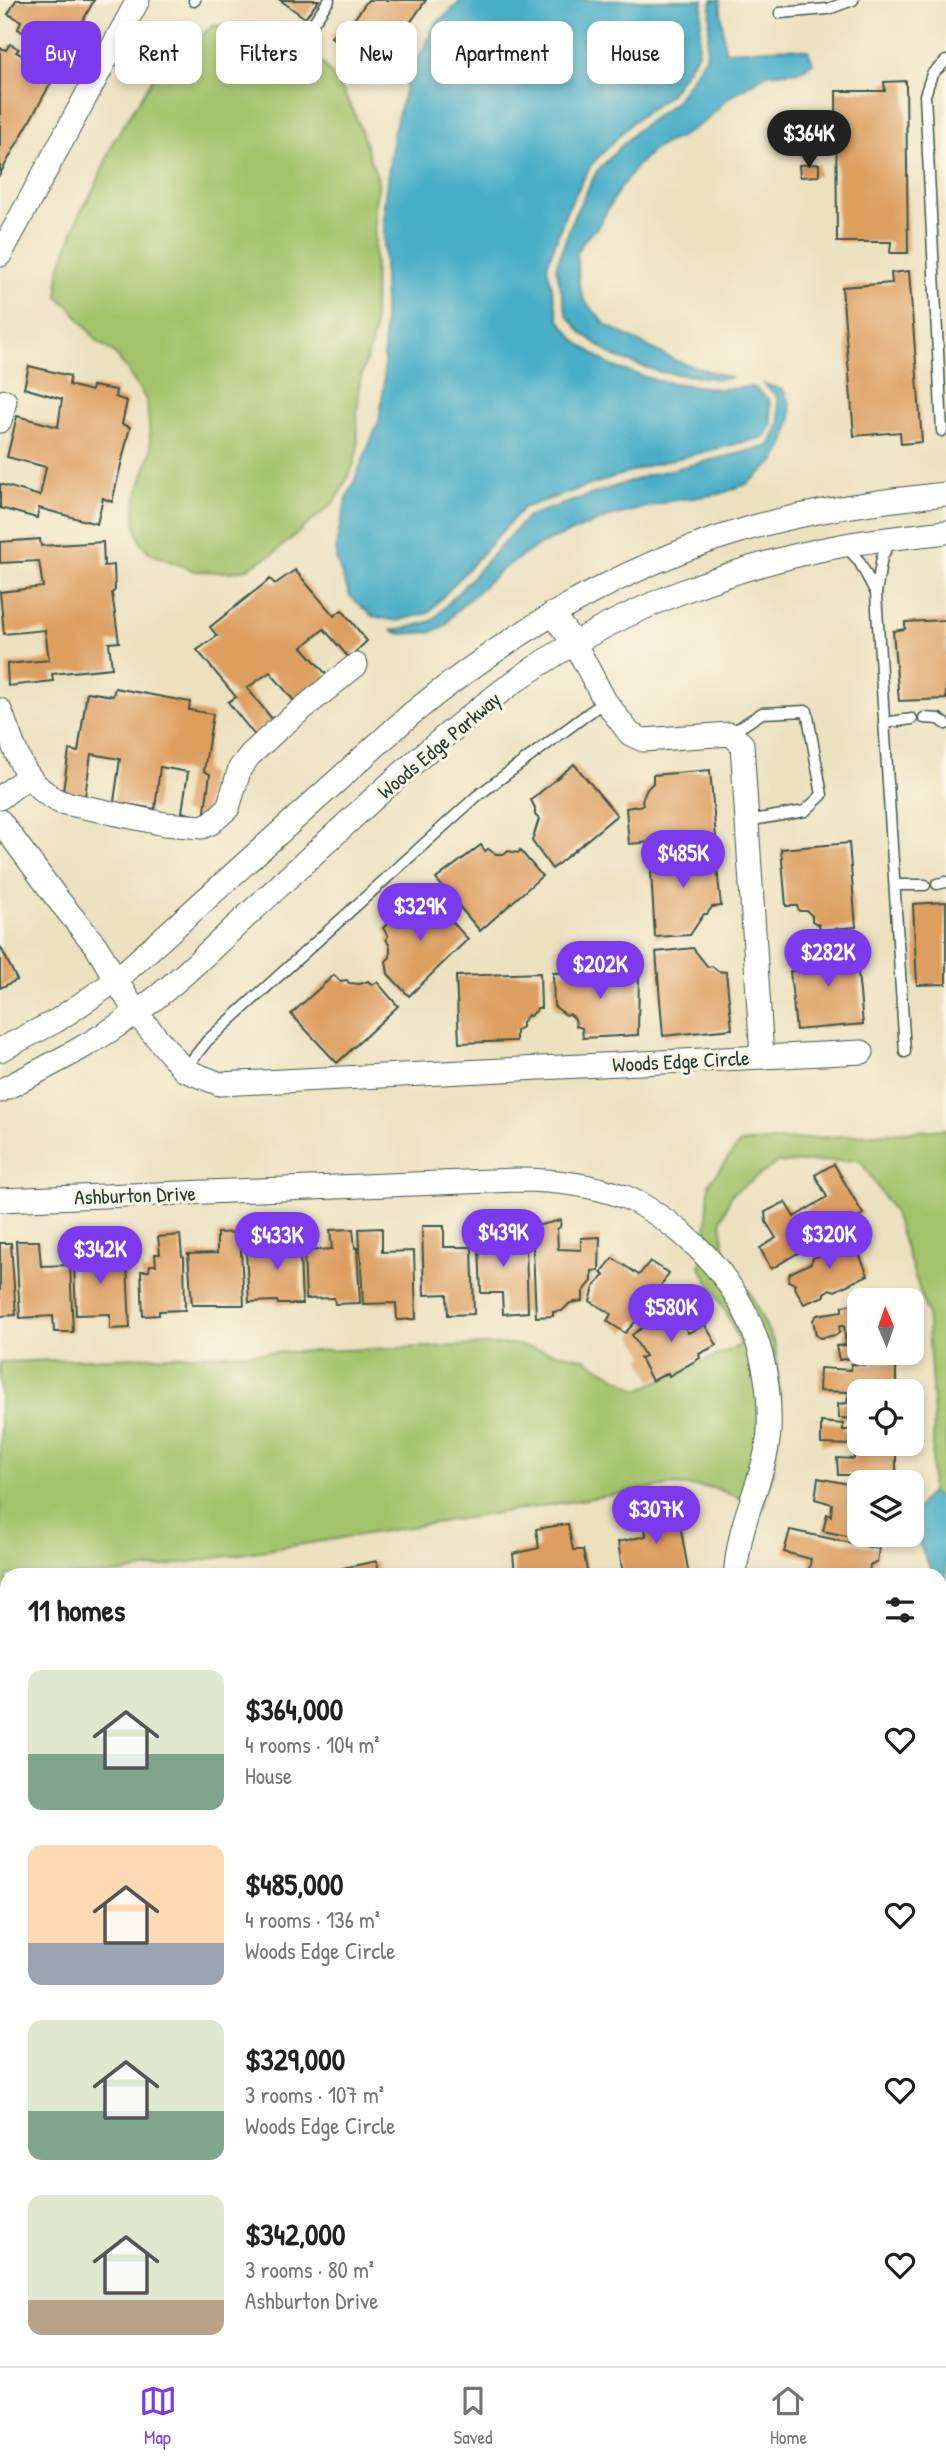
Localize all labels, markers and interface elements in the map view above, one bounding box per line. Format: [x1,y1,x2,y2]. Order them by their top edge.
chip: Buy [21,21,101,84]
chip: Rent [115,21,202,84]
chip: Filters [216,21,322,84]
chip: New [336,21,417,84]
chip: Apartment [431,21,573,84]
chip: House [587,21,684,84]
pin: $364K [760,110,858,170]
text: $364K [783,117,835,148]
street label: Woods Edge Parkway [371,685,507,805]
pin: $485K [634,830,732,890]
text: $485K [657,837,709,868]
pin: $329K [371,884,469,943]
text: $329K [393,890,447,921]
pin: $282K [779,930,877,989]
text: $282K [800,936,856,967]
pin: $202K [551,942,649,1001]
text: $202K [572,948,628,979]
street label: Woods Edge Circle [612,1043,750,1079]
street label: Ashburton Drive [74,1178,196,1212]
pin: $439K [454,1210,552,1269]
pin: $433K [228,1212,326,1272]
pin: $320K [780,1212,878,1271]
text: $439K [477,1216,529,1247]
text: $320K [801,1218,857,1249]
text: $433K [251,1219,303,1250]
pin: $342K [51,1226,149,1286]
text: $342K [73,1233,127,1264]
pin: $580K [622,1284,720,1344]
north arrow [847,1288,924,1365]
map controls [847,1288,924,1547]
text: $580K [644,1291,698,1322]
button: locate [847,1379,924,1456]
button: layers [847,1470,924,1547]
pin: $307K [607,1486,705,1546]
text: $307K [628,1493,684,1524]
text: 11 homes [28,1590,125,1630]
icon: filters [881,1591,919,1629]
text: $364,000 [245,1689,343,1729]
icon: home [84,1698,168,1782]
icon: heart [881,1721,919,1759]
text: 4 rooms · 104 m² [245,1729,379,1760]
text: House [245,1760,292,1791]
text: $485,000 [245,1864,344,1904]
icon: home [84,1873,168,1957]
icon: heart [881,1896,919,1934]
text: 4 rooms · 136 m² [245,1904,380,1935]
text: Woods Edge Circle [245,1935,395,1966]
text: $329,000 [245,2039,345,2079]
icon: home [84,2048,168,2132]
icon: heart [881,2071,919,2109]
text: 3 rooms · 107 m² [245,2079,384,2110]
text: Woods Edge Circle [245,2110,395,2141]
text: $342,000 [245,2214,345,2254]
icon: home [84,2223,168,2307]
icon: heart [881,2246,919,2284]
text: 3 rooms · 80 m² [245,2254,374,2285]
text: Ashburton Drive [245,2285,378,2316]
tab: Map [139,2382,177,2450]
tab: Saved [454,2382,492,2450]
tab: Home [769,2382,807,2450]

